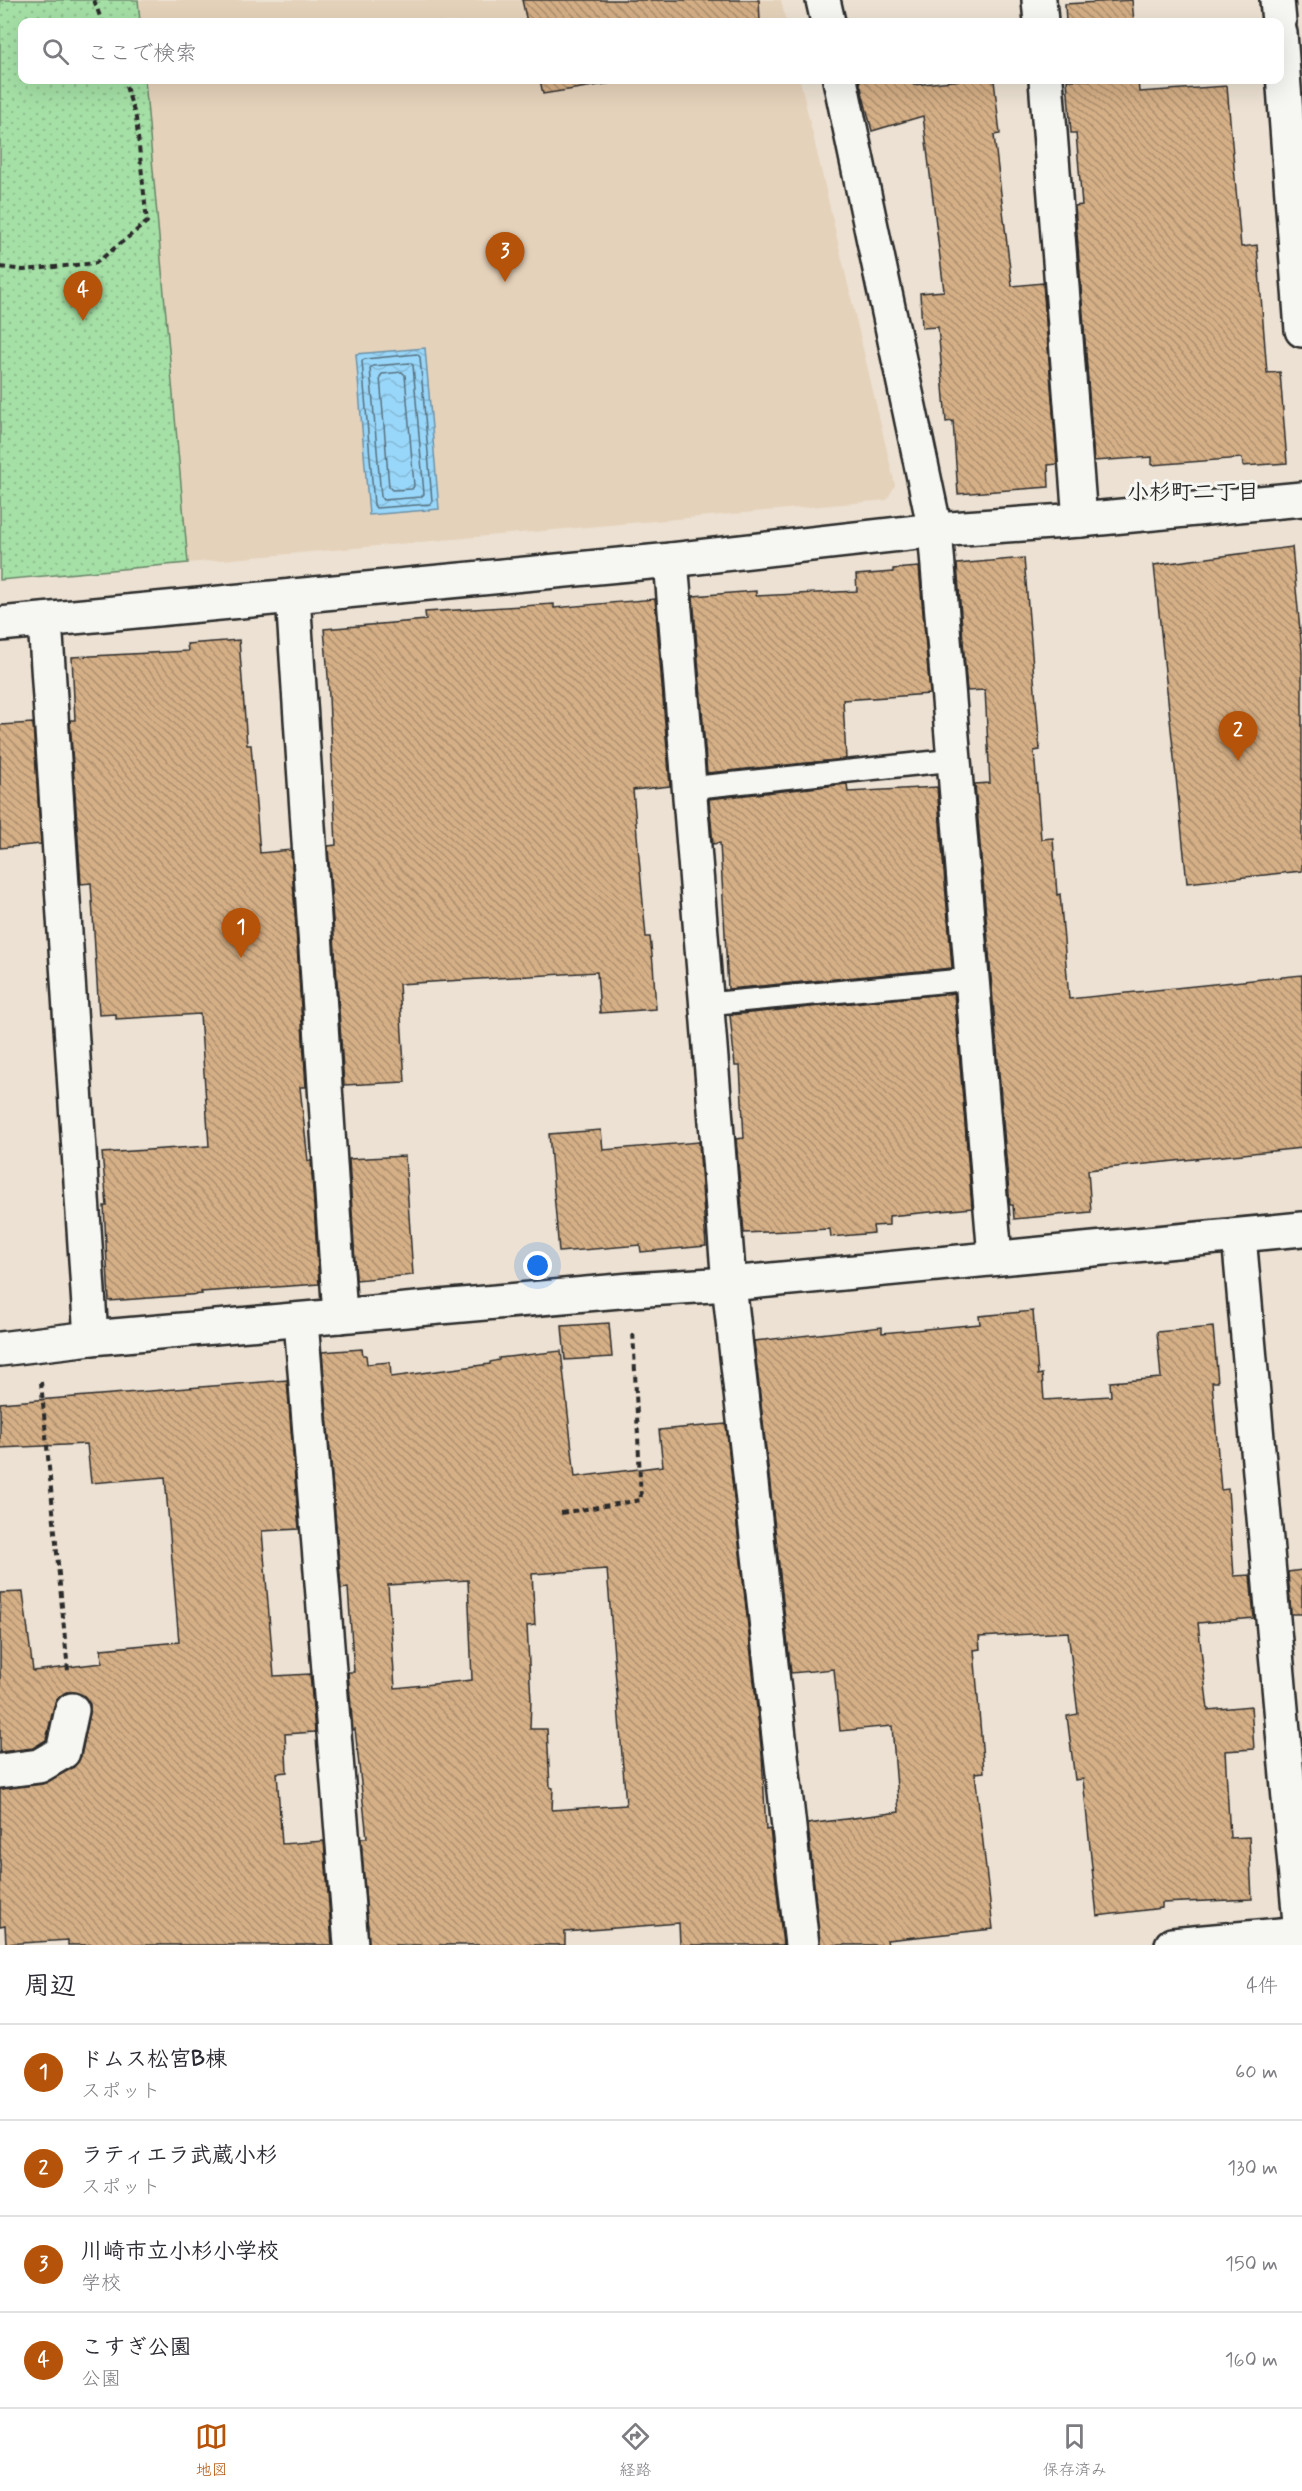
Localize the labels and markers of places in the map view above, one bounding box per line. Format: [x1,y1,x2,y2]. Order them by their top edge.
pin: 3 [486,232,524,282]
pin: 4 [64,272,103,321]
pin: 2 [1218,712,1258,761]
pin: 1 [222,908,260,958]

